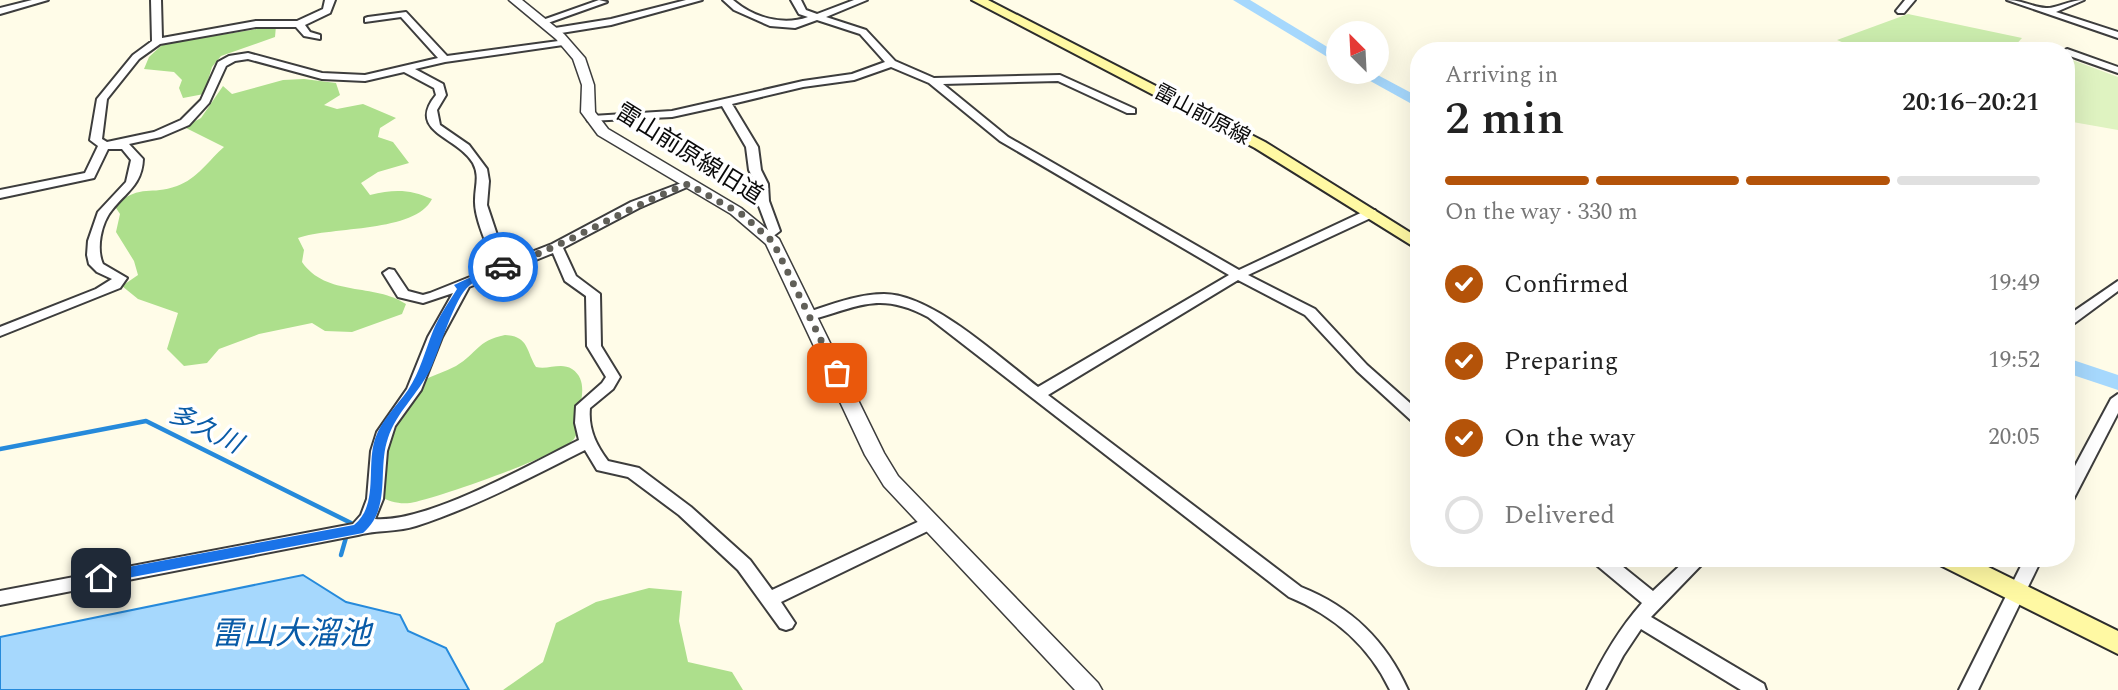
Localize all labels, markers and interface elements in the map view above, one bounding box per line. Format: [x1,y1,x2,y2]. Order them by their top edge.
north arrow [1326,21,1390,84]
map controls [1326,21,1389,84]
text: Arriving in [1445,58,1558,93]
street label: 雷山前原線 [1148,76,1256,154]
text: 20:16–20:21 [1902,82,2040,122]
text: 2 min [1445,84,1564,154]
street label: 雷山前原線旧道 [608,94,770,214]
text: On the way · 330 m [1445,195,1638,230]
courier [468,232,538,302]
icon: car [484,248,522,286]
text: Confirmed [1504,264,1629,304]
icon: check [1445,265,1483,303]
text: 19:49 [1988,266,2040,301]
text: Preparing [1504,341,1618,381]
icon: check [1445,342,1483,380]
pin [807,343,867,403]
text: 19:52 [1988,343,2040,378]
icon: bag [818,354,856,392]
water label: 多久川 [161,394,252,465]
text: On the way [1504,418,1635,458]
icon: check [1445,419,1483,457]
text: 20:05 [1988,420,2040,455]
text: Delivered [1504,495,1615,535]
pin [71,548,131,608]
icon: home [82,559,120,597]
water label: 雷山大溜池 [211,610,374,659]

